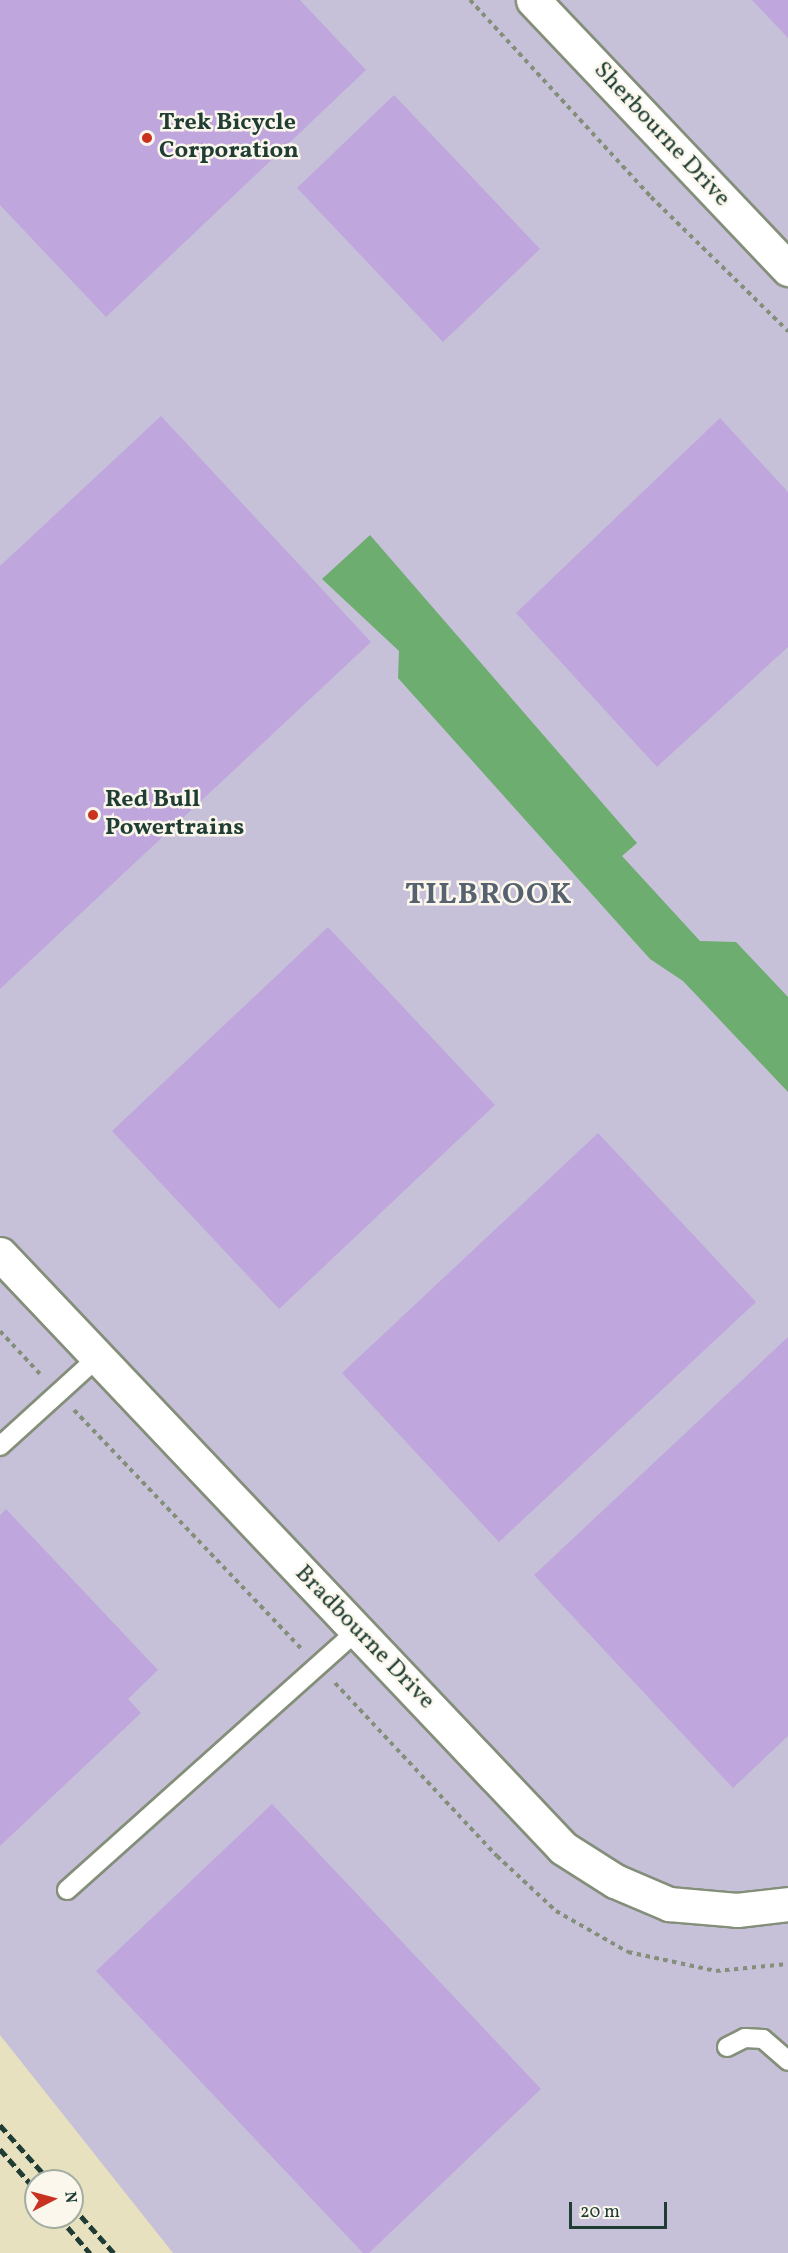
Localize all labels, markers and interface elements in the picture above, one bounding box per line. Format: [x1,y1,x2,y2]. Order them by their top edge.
street label: Sherbourne Drive [587,57,735,213]
place label: Trek Bicycle Corporation [159,110,299,166]
marker: Trek Bicycle Corporation [140,131,154,145]
place label: Red Bull Powertrains [105,787,244,843]
marker: Red Bull Powertrains [86,808,100,822]
district label: TILBROOK [405,877,573,913]
street label: Bradbourne Drive [288,1560,440,1716]
north arrow [24,2169,84,2229]
text: N [58,2190,81,2204]
scale bar [572,2190,670,2228]
text: 20 m [580,2200,620,2225]

